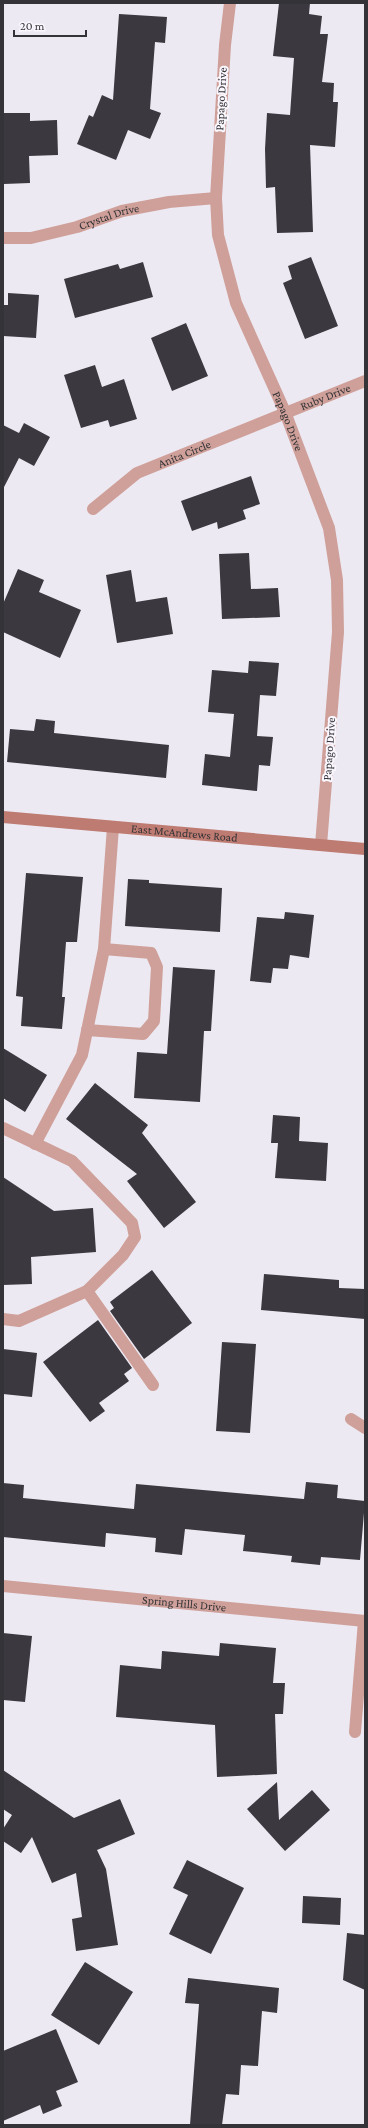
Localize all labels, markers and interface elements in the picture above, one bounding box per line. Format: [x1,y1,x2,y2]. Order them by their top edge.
scale bar [14,12,86,38]
text: 20 m [20,19,45,33]
street label: Papago Drive [212,67,230,131]
street label: Crystal Drive [77,201,140,233]
street label: Ruby Drive [298,381,353,413]
street label: Papago Drive [270,389,306,453]
street label: Anita Circle [156,437,213,471]
street label: Papago Drive [320,717,338,781]
street label: East McAndrews Road [130,821,239,845]
street label: Spring Hills Drive [142,1592,227,1615]

